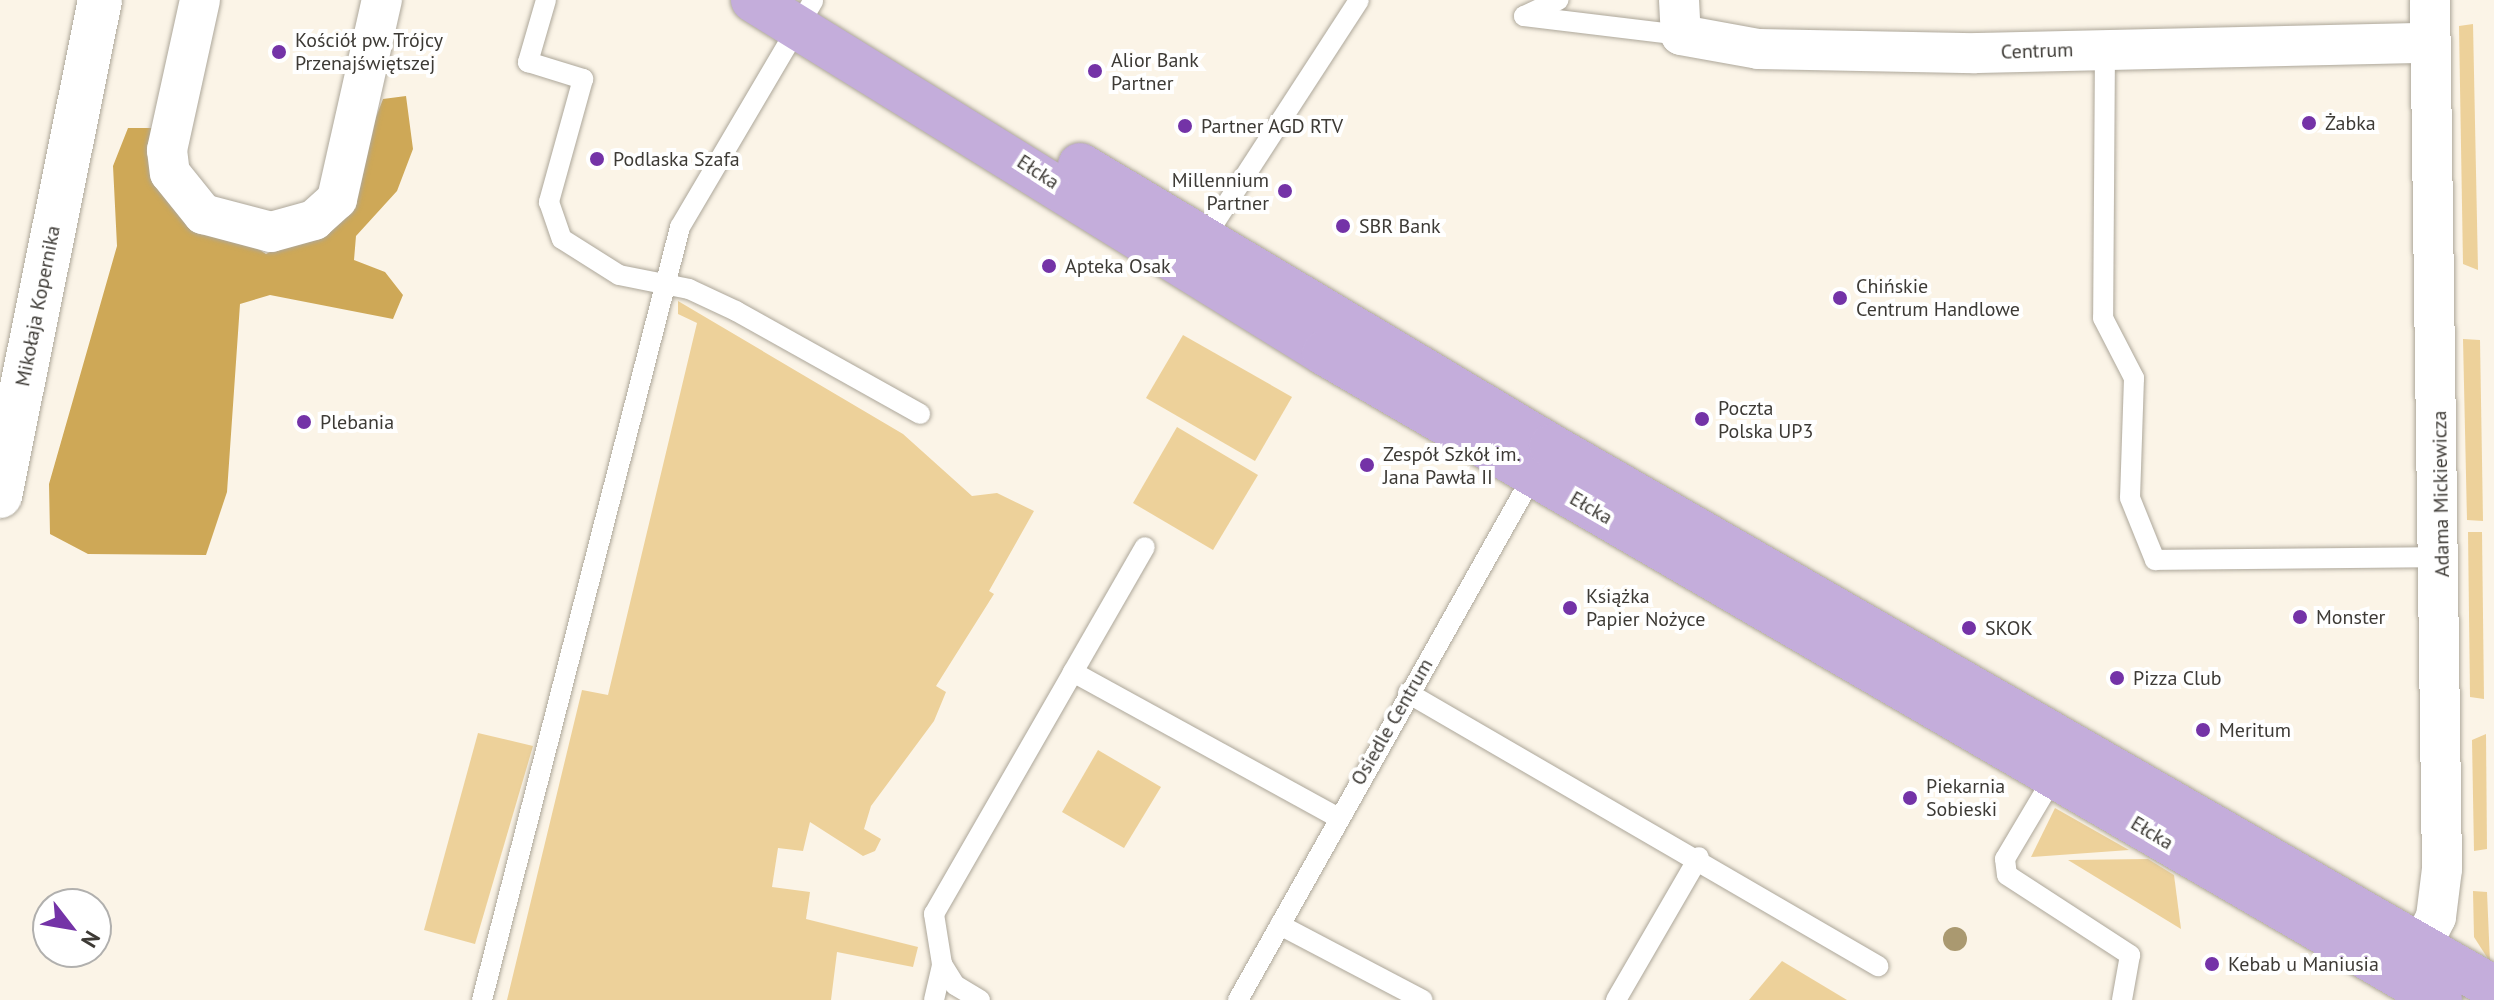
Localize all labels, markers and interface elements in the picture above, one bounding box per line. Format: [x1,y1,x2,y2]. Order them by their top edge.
place label: Kościół pw. Trójcy Przenajświętszej [295,28,445,75]
street label: Centrum [2000,38,2074,64]
marker: Kościół pw. Trójcy Przenajświętszej [270,43,288,61]
place label: Alior Bank Partner [1111,48,1199,95]
marker: Alior Bank Partner [1086,62,1104,80]
place label: Żabka [2325,111,2376,135]
place label: Partner AGD RTV [1201,114,1344,138]
marker: Żabka [2300,114,2318,132]
marker: Partner AGD RTV [1176,117,1194,135]
place label: Podlaska Szafa [613,147,740,171]
marker: Podlaska Szafa [588,150,606,168]
street label: Ełcka [1013,150,1063,194]
place label: Millennium Partner [1172,168,1269,215]
marker: Millennium Partner [1276,182,1294,200]
place label: SBR Bank [1359,214,1441,238]
marker: SBR Bank [1334,217,1352,235]
street label: Mikołaja Kopernika [11,224,65,388]
place label: Apteka Osak [1065,254,1171,278]
marker: Apteka Osak [1040,257,1058,275]
place label: Chińskie Centrum Handlowe [1856,274,2020,321]
marker: Chińskie Centrum Handlowe [1831,289,1849,307]
place label: Poczta Polska UP3 [1718,396,1813,443]
place label: Plebania [320,410,394,434]
marker: Poczta Polska UP3 [1693,410,1711,428]
street label: Adama Mickiewicza [2428,411,2454,577]
marker: Plebania [295,413,313,431]
place label: Zespół Szkół im. Jana Pawła II [1383,442,1521,489]
marker: Zespół Szkół im. Jana Pawła II [1358,456,1376,474]
street label: Ełcka [1565,486,1617,530]
place label: Książka Papier Nożyce [1586,584,1705,631]
marker: Książka Papier Nożyce [1561,599,1579,617]
place label: Monster [2316,605,2385,629]
marker: Monster [2291,608,2309,626]
place label: SKOK [1985,616,2033,640]
marker: SKOK [1960,619,1978,637]
street label: Osiedle Centrum [1346,654,1438,790]
place label: Pizza Club [2133,666,2222,690]
marker: Pizza Club [2108,669,2126,687]
place label: Meritum [2219,718,2291,742]
marker: Meritum [2194,721,2212,739]
place label: Piekarnia Sobieski [1926,774,2005,821]
marker: Piekarnia Sobieski [1901,789,1919,807]
street label: Ełcka [2126,811,2178,855]
north arrow [32,888,112,968]
text: N [75,926,107,953]
place label: Kebab u Maniusia [2228,952,2379,976]
marker: Kebab u Maniusia [2203,955,2221,973]

